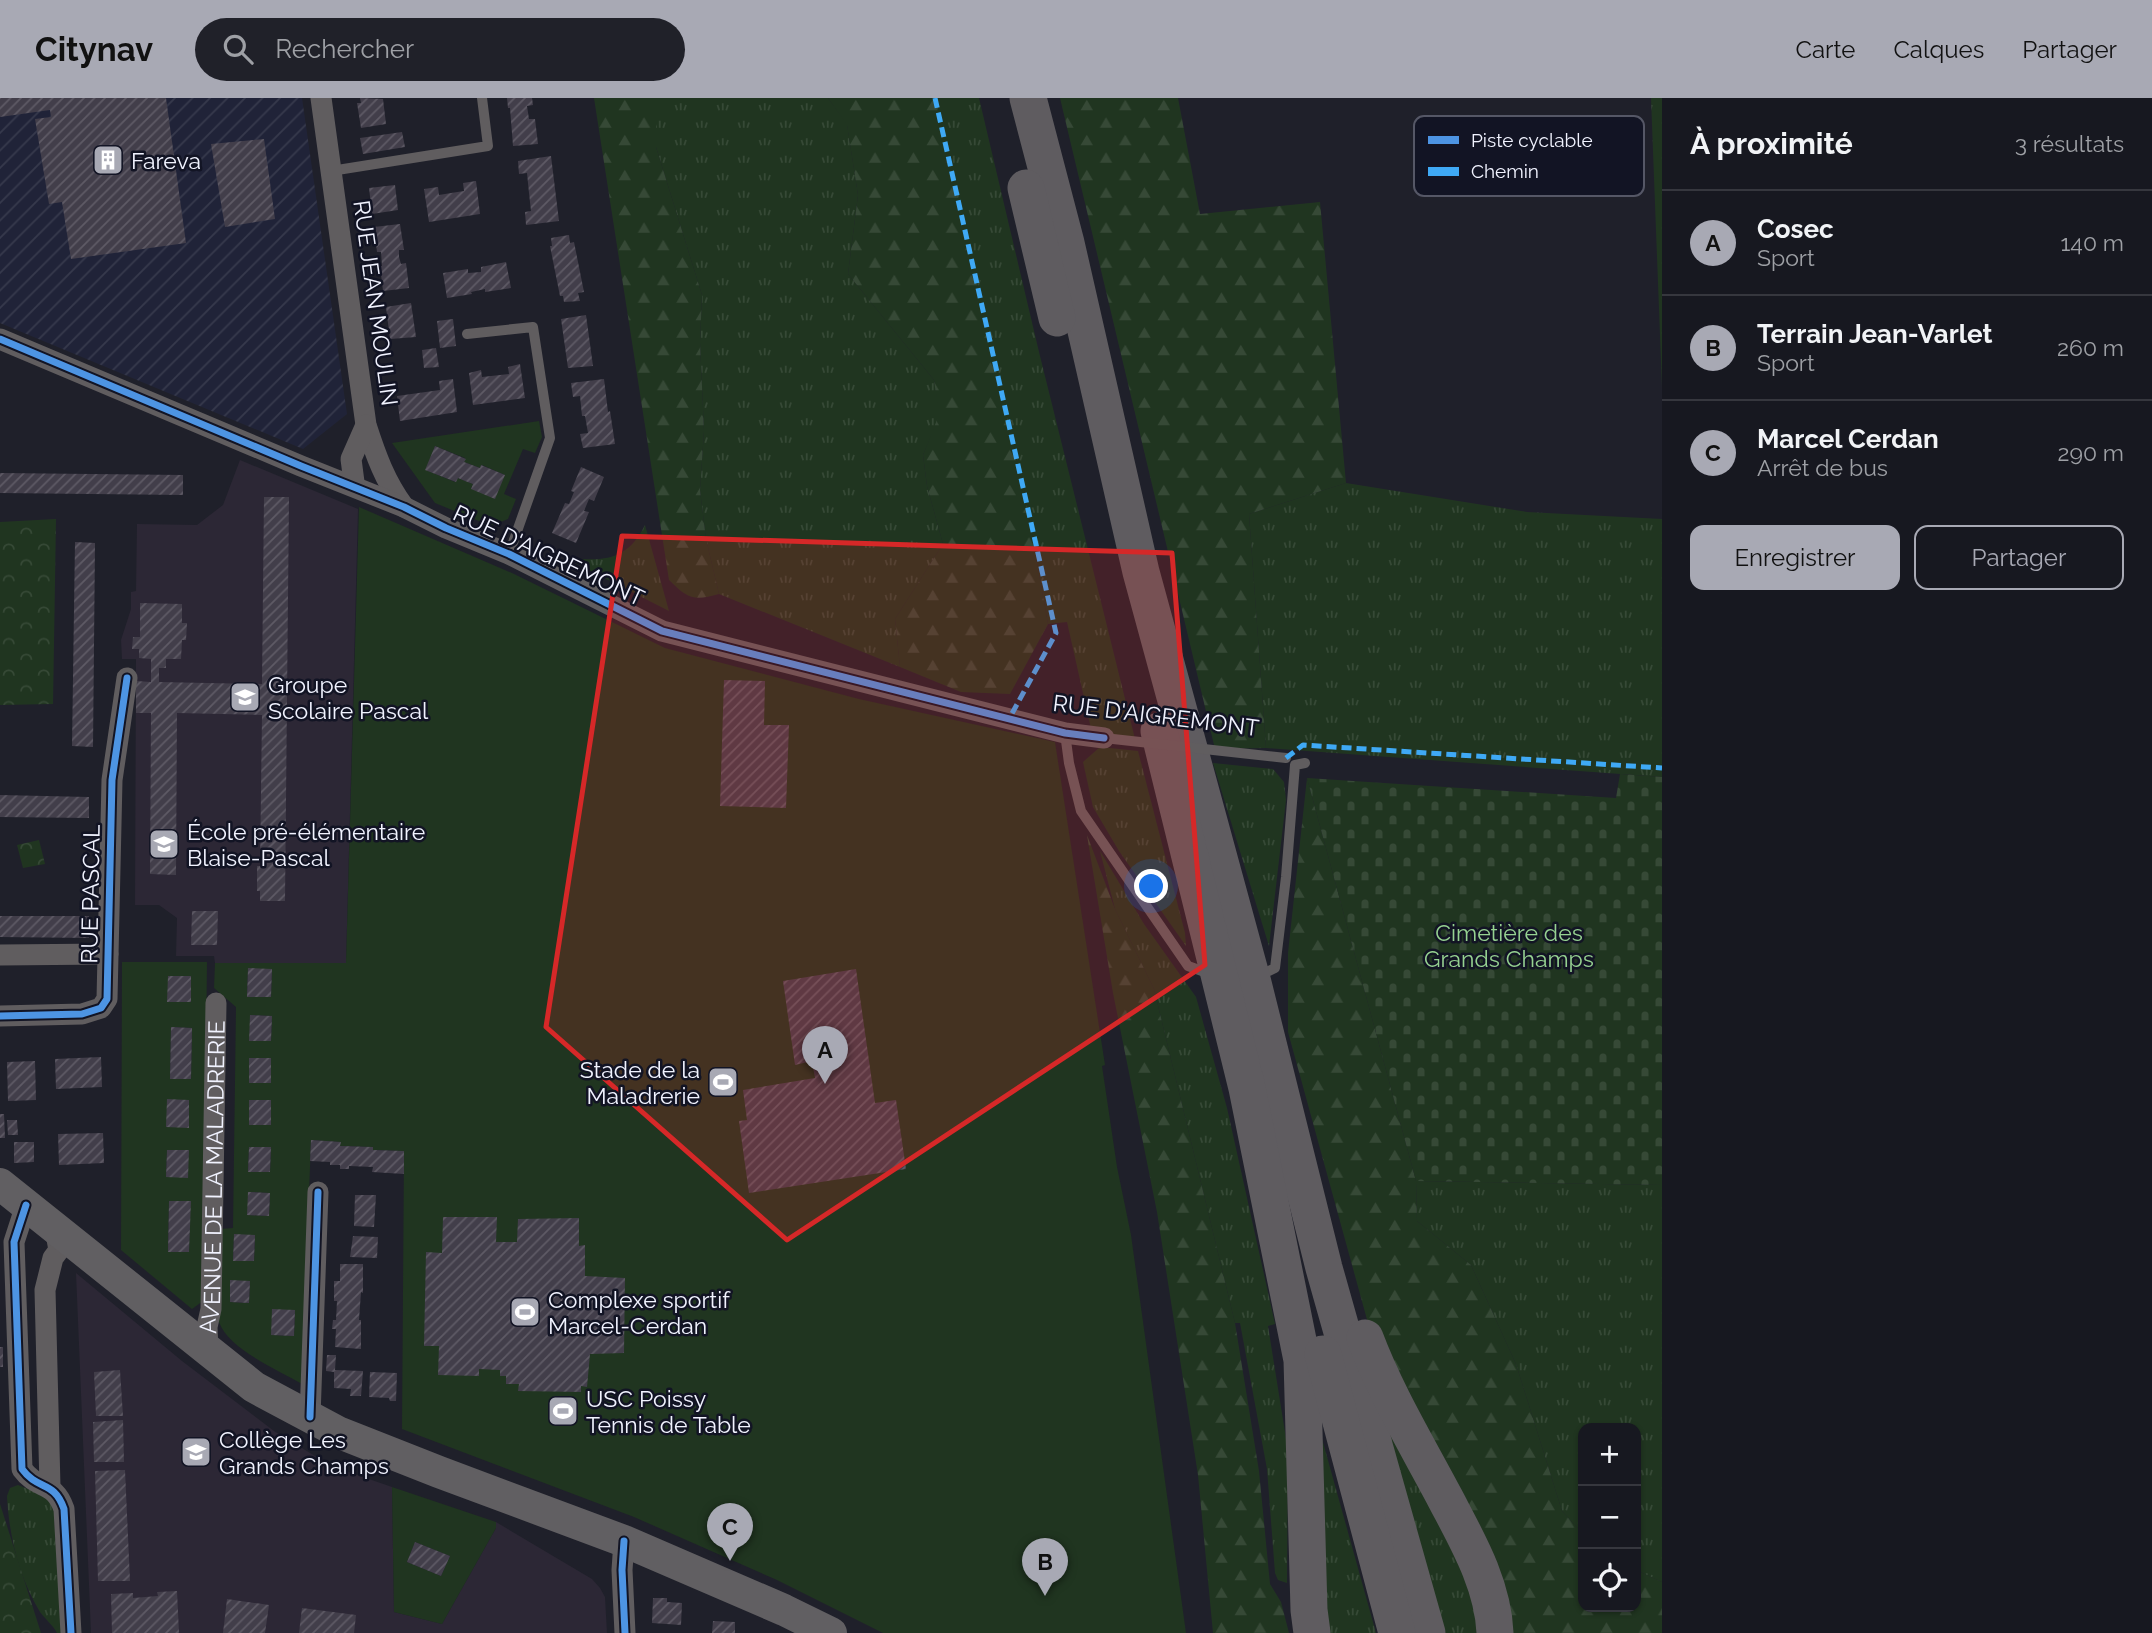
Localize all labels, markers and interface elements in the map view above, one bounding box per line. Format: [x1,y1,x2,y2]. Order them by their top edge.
search box [195,18,685,81]
text: Citynav [35,30,153,69]
icon: search [219,30,257,68]
text: Rechercher [275,34,414,64]
text: Carte [1796,35,1855,64]
text: Calques [1893,35,1984,64]
text: Partager [2022,35,2117,64]
legend [1414,116,1644,196]
text: À proximité [1690,126,1853,161]
text: Piste cyclable [1471,129,1593,151]
text: 3 résultats [2015,130,2124,157]
building icon: Fareva [91,143,125,177]
place label: Fareva [131,147,201,174]
text: Chemin [1471,160,1539,182]
street label: RUE JEAN MOULIN [348,198,404,408]
text: Cosec [1757,214,1834,244]
text: A [1705,229,1721,256]
text: 140 m [2061,229,2124,256]
text: Sport [1757,244,1815,271]
text: Terrain Jean-Varlet [1757,319,1992,349]
text: B [1705,334,1721,361]
text: 260 m [2057,334,2124,361]
text: Sport [1757,349,1815,376]
text: Marcel Cerdan [1757,424,1939,454]
text: C [1705,439,1721,466]
text: 290 m [2057,439,2124,466]
text: Arrêt de bus [1757,454,1888,481]
street label: RUE D'AIGREMONT [449,499,649,611]
button: Enregistrer [1690,525,1900,590]
button: Partager [1914,525,2124,590]
place label: Groupe Scolaire Pascal [268,671,429,724]
school or university icon: Groupe Scolaire Pascal [228,680,262,714]
street label: RUE D'AIGREMONT [1051,689,1261,741]
place label: École pré-élémentaire Blaise-Pascal [187,818,425,871]
street label: RUE PASCAL [75,824,105,964]
school or university icon: École pré-élémentaire Blaise-Pascal [147,827,181,861]
your location [1134,869,1168,903]
park label: Cimetière des Grands Champs [1424,919,1594,972]
street label: AVENUE DE LA MALADRERIE [193,1020,229,1335]
pin: A [802,1026,848,1084]
place label: Stade de la Maladrerie [580,1056,700,1109]
sports icon: Stade de la Maladrerie [706,1065,740,1099]
place label: Complexe sportif Marcel-Cerdan [548,1286,731,1339]
sports icon: Complexe sportif Marcel-Cerdan [508,1295,542,1329]
place label: USC Poissy Tennis de Table [586,1385,751,1438]
sports icon: USC Poissy Tennis de Table [546,1394,580,1428]
map controls [1578,1423,1641,1612]
button: + [1578,1423,1641,1486]
place label: Collège Les Grands Champs [219,1426,389,1479]
school or university icon: Collège Les Grands Champs [179,1435,213,1469]
button: − [1578,1486,1641,1549]
pin: C [707,1503,753,1561]
pin: B [1022,1538,1068,1596]
button: locate [1578,1549,1641,1612]

